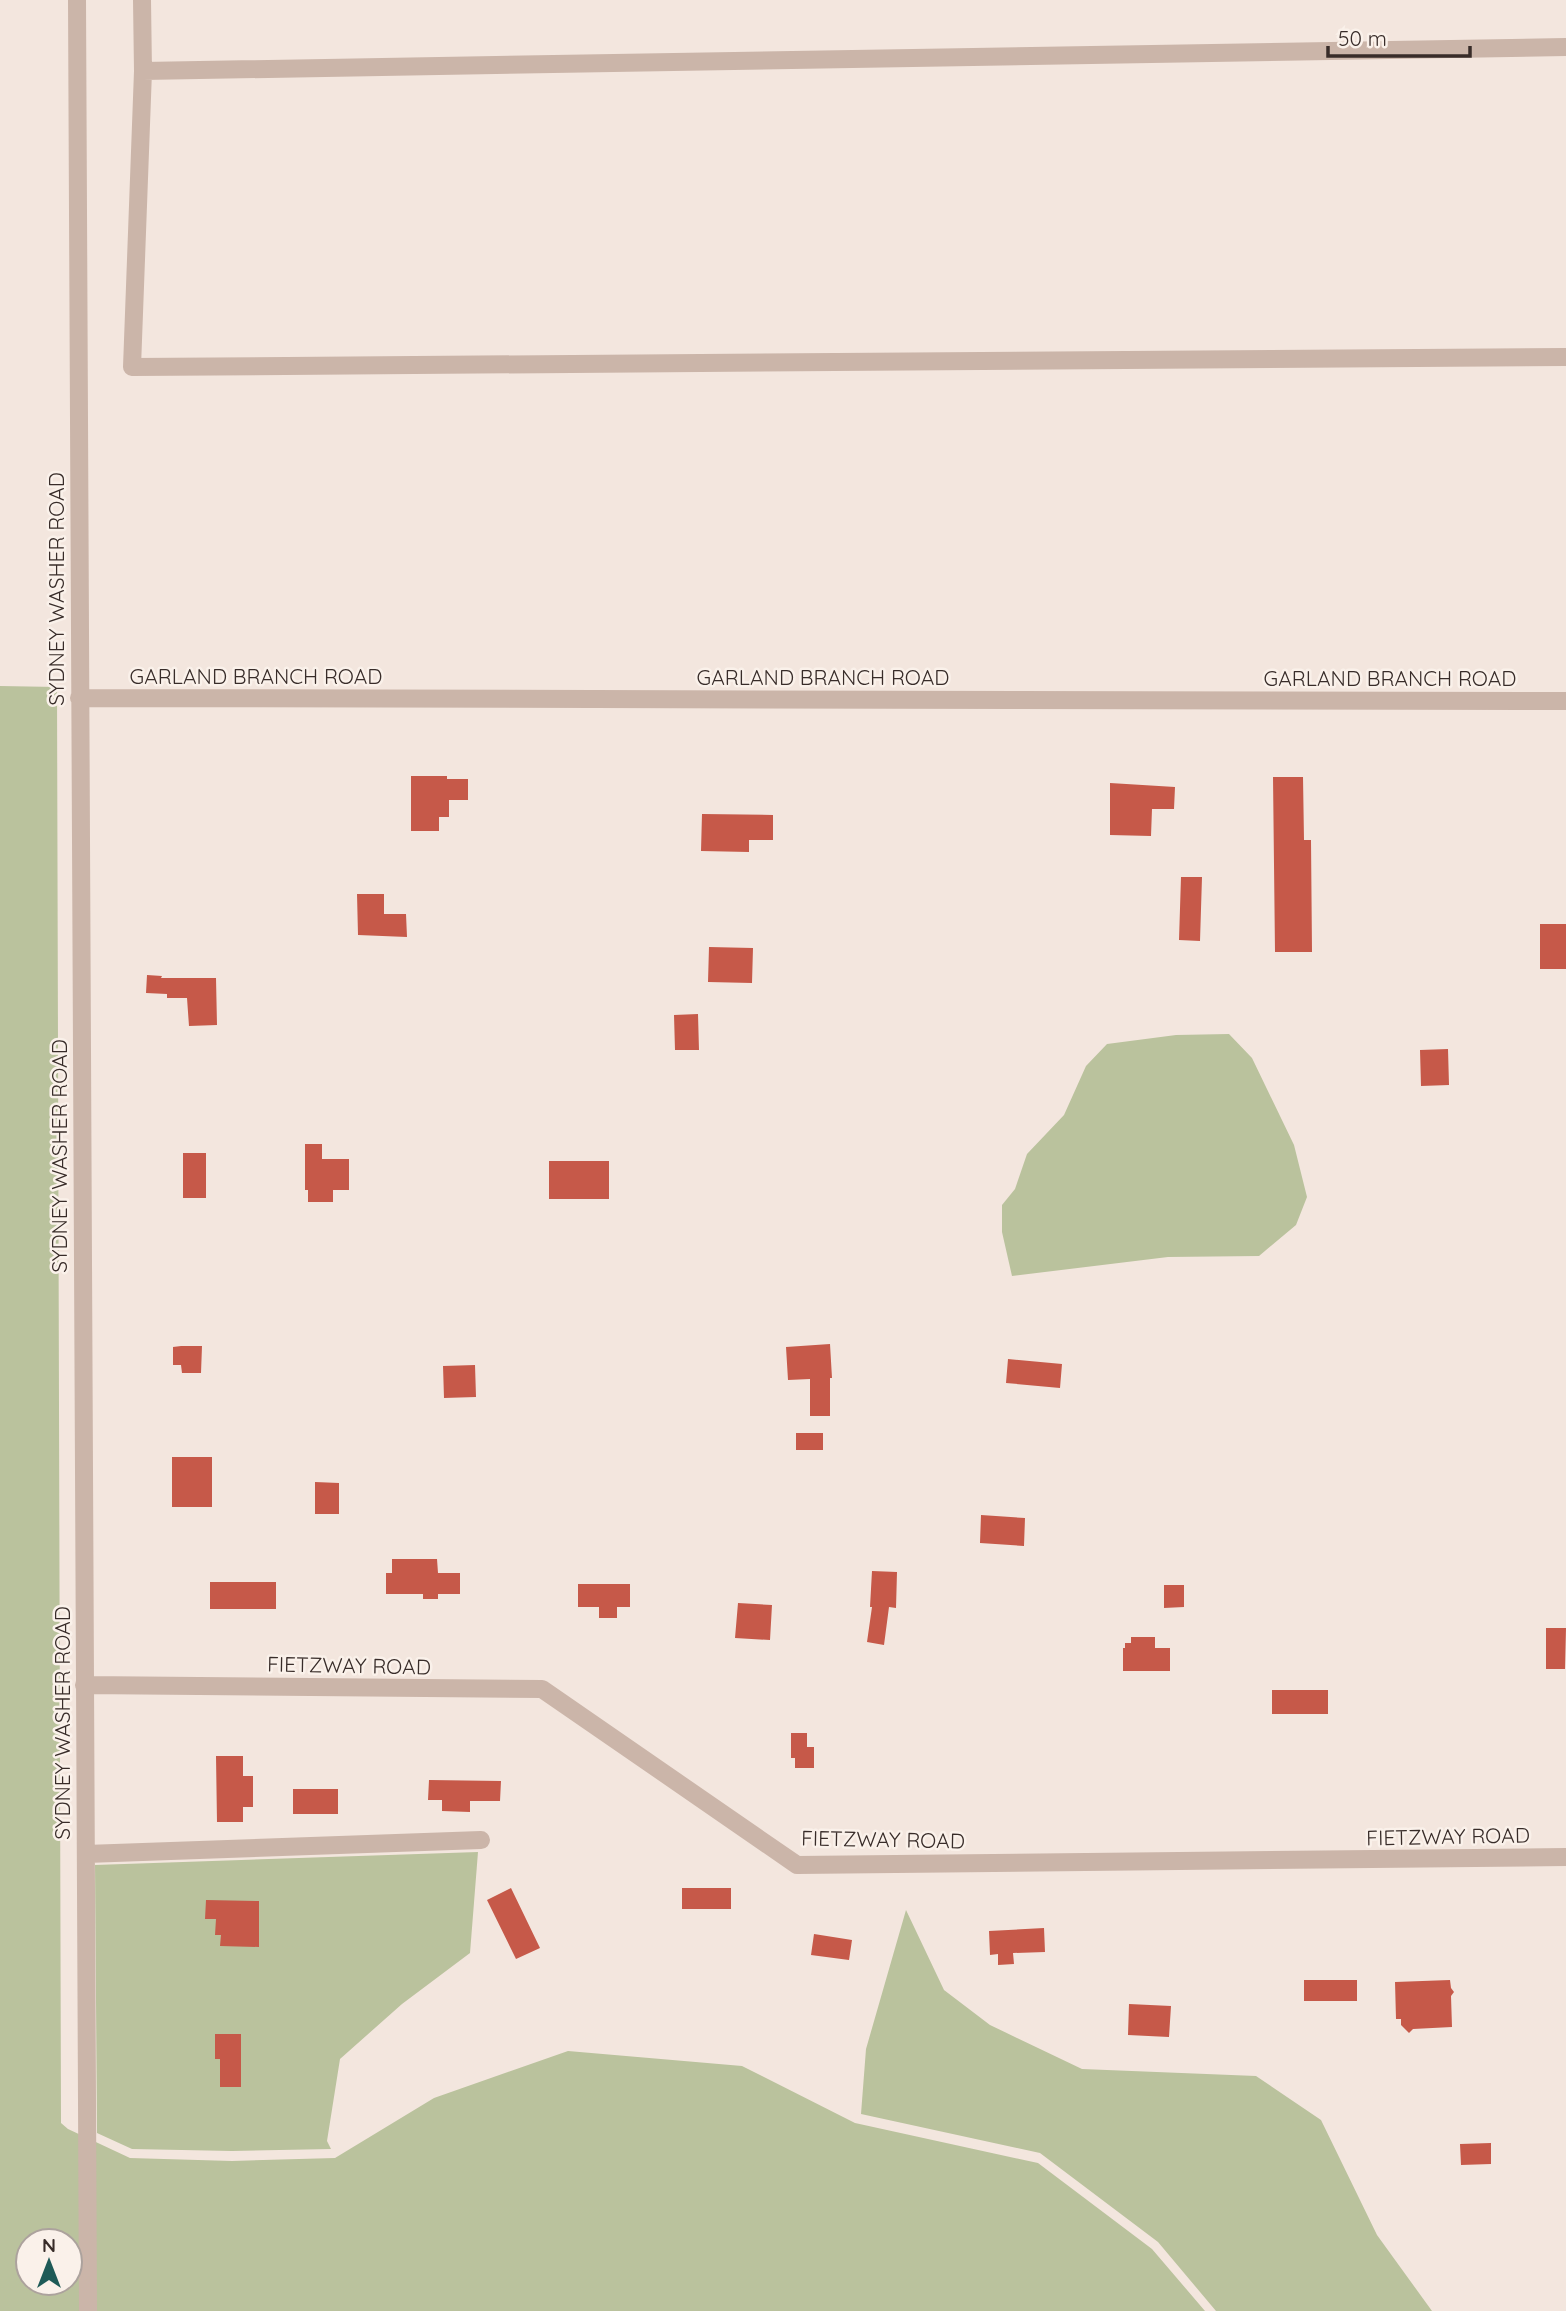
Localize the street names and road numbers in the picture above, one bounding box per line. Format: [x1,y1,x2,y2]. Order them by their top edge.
street label: SYDNEY WASHER ROAD [43,472,69,706]
street label: GARLAND BRANCH ROAD [130,663,382,689]
street label: GARLAND BRANCH ROAD [697,664,949,690]
street label: GARLAND BRANCH ROAD [1264,665,1516,691]
street label: SYDNEY WASHER ROAD [46,1039,72,1273]
street label: SYDNEY WASHER ROAD [49,1606,75,1840]
street label: FIETZWAY ROAD [267,1651,431,1679]
street label: FIETZWAY ROAD [1366,1822,1530,1850]
street label: FIETZWAY ROAD [801,1825,965,1853]

